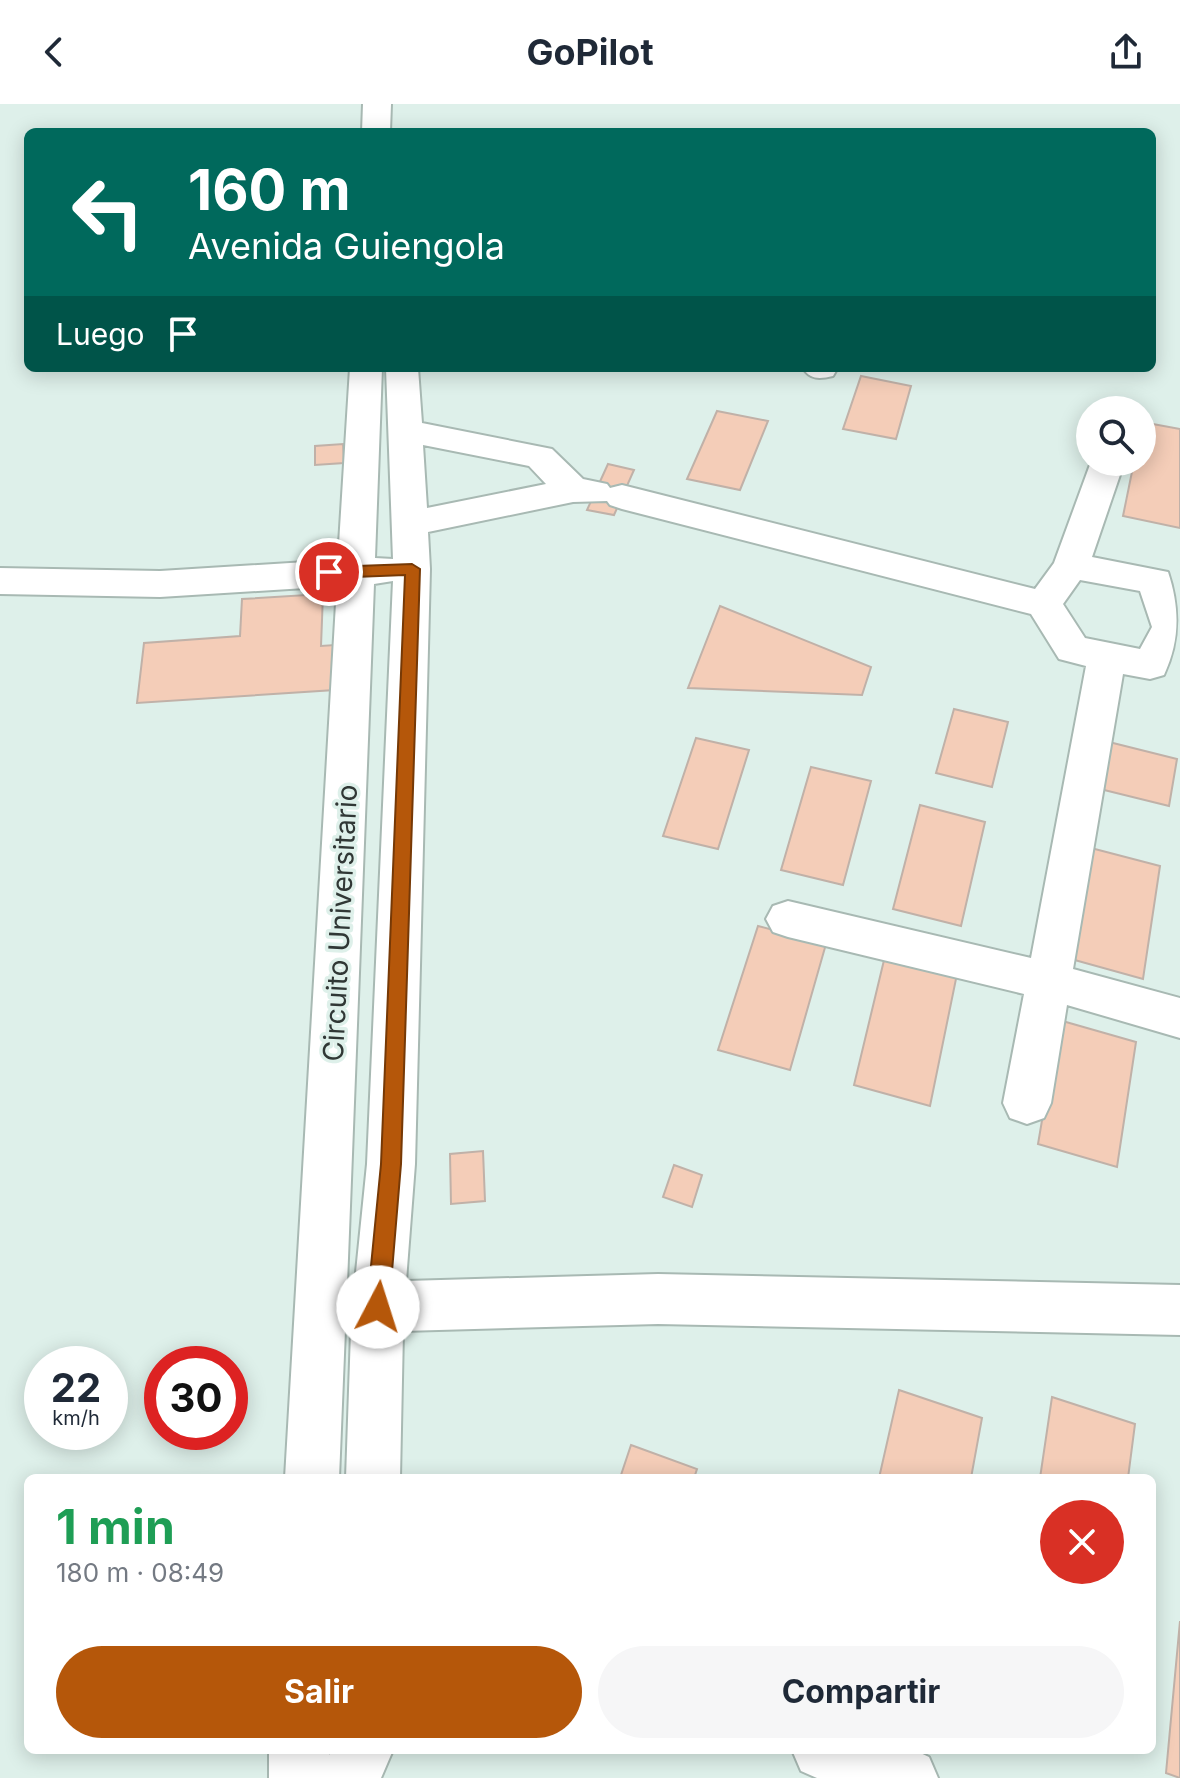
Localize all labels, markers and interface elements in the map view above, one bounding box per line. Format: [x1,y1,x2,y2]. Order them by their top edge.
icon: back [32,30,76,74]
text: GoPilot [526,30,654,74]
icon: share [1104,30,1148,74]
text: 160 m [188,156,351,224]
icon: left [56,160,160,264]
text: Avenida Guiengola [188,224,505,268]
icon: arrive [161,312,205,356]
text: Luego [56,316,145,352]
map controls [1076,396,1156,476]
button: search [1076,396,1156,476]
pin [295,538,363,606]
icon: arrive [307,550,351,594]
street label: Circuito Universitario [316,784,364,1062]
position arrow [336,1265,420,1349]
speed limit sign: 30 [144,1346,248,1450]
text: 22 [51,1363,101,1412]
text: km/h [52,1406,100,1430]
text: 1 min [56,1497,175,1556]
button: close [1040,1500,1124,1584]
text: 180 m · 08:49 [56,1557,224,1588]
button: Salir [56,1646,582,1738]
button: Compartir [598,1646,1124,1738]

